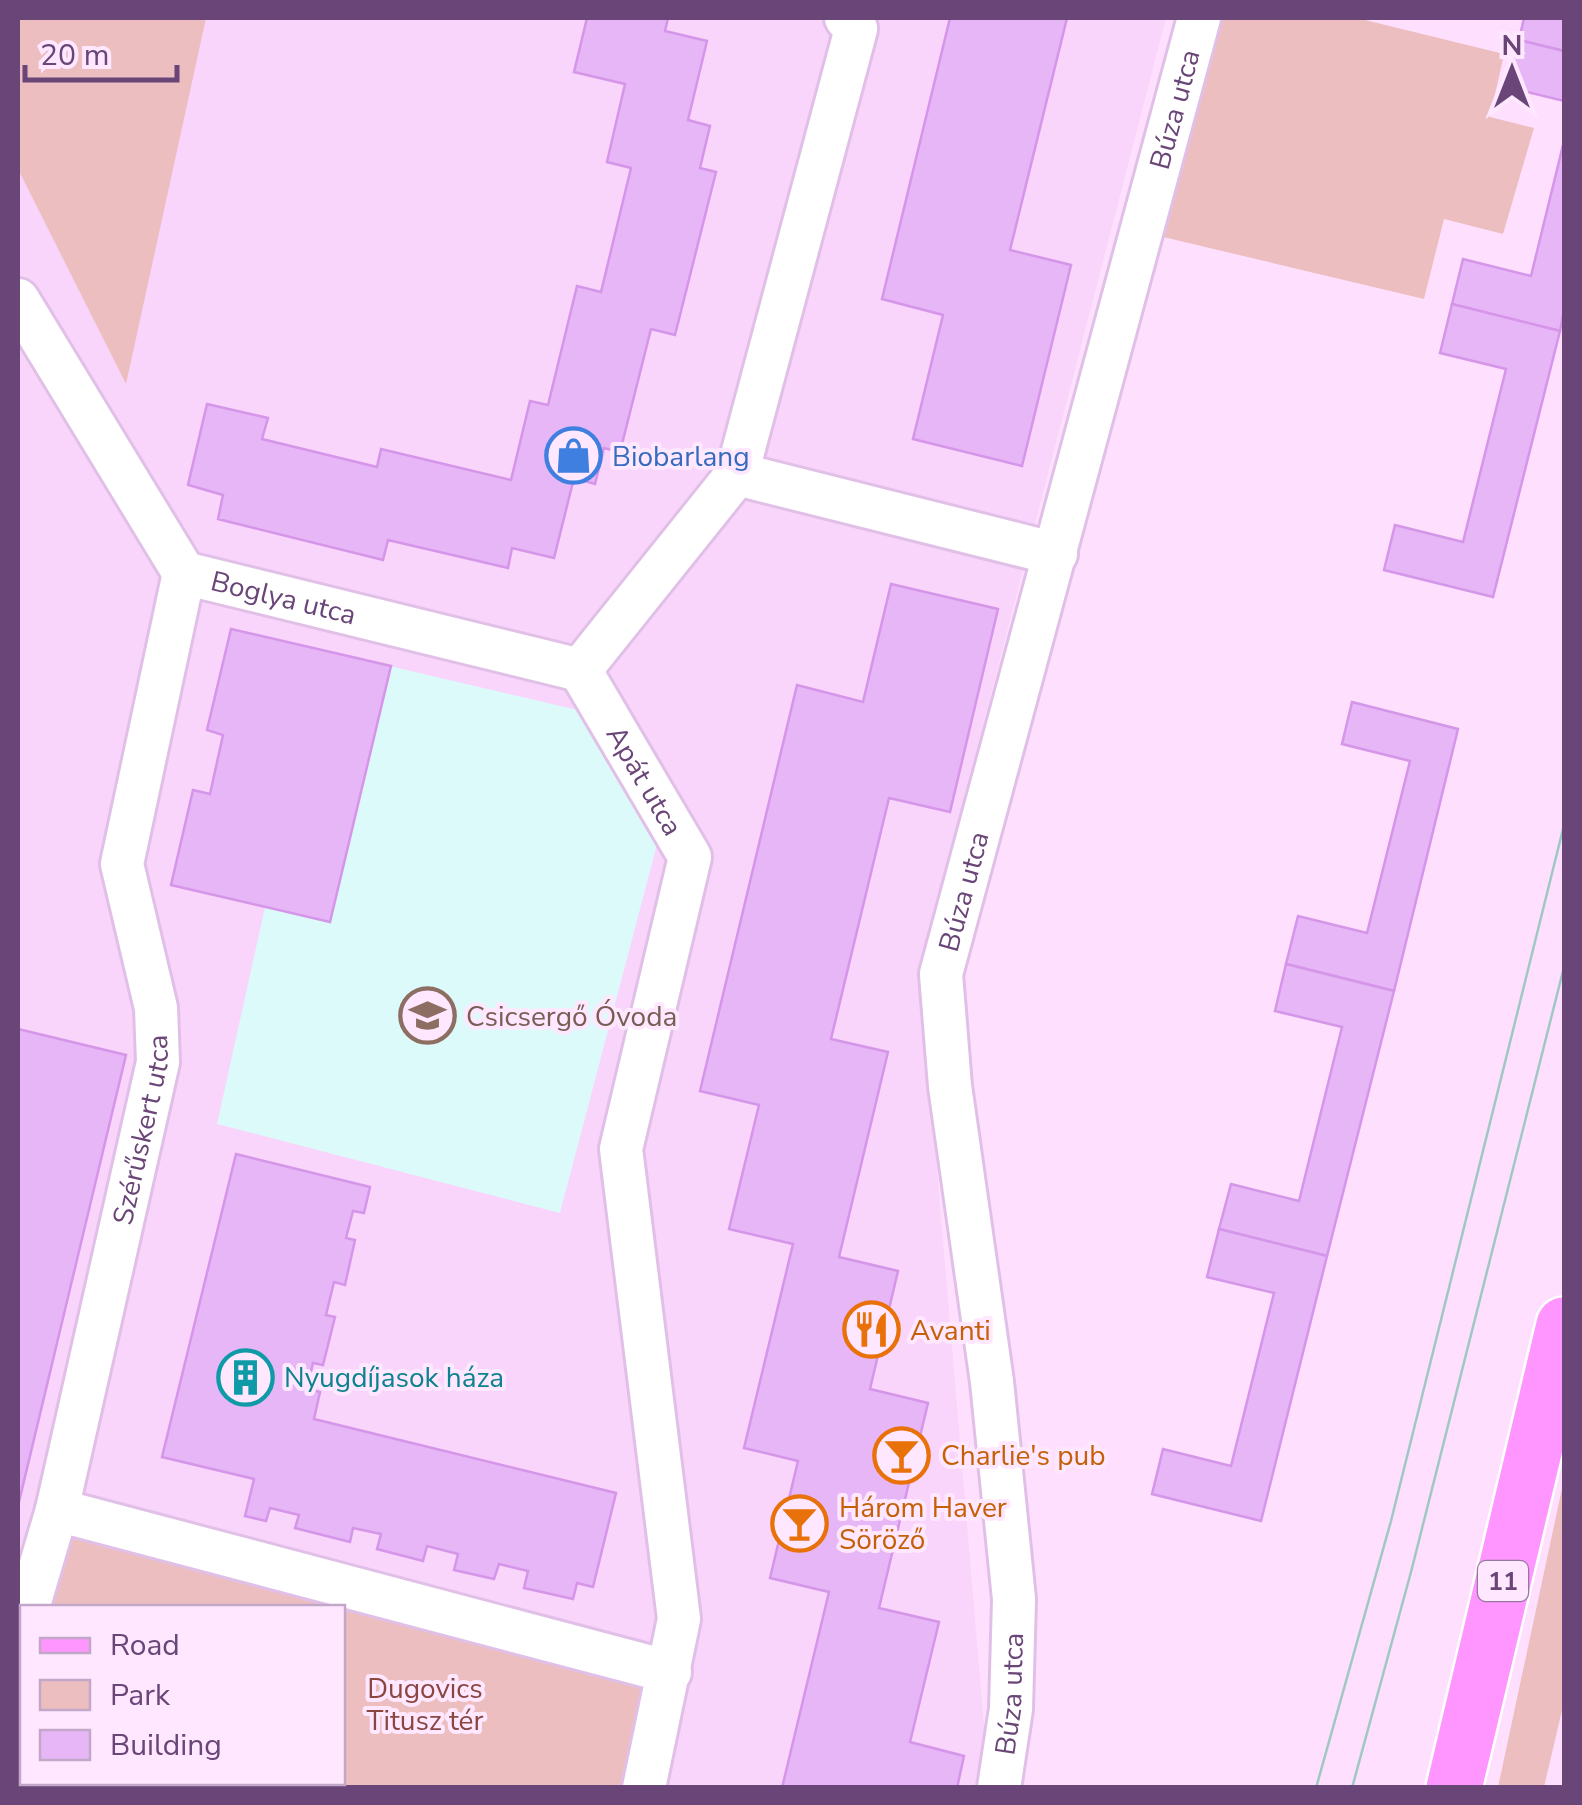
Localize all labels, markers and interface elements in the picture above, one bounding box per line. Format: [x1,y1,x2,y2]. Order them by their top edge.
scale bar [25,20,178,82]
north arrow [1462,20,1562,120]
text: N [1502,27,1522,65]
text: 20 m [40,35,109,76]
street label: Búza utca [1141,45,1210,174]
shop icon: Biobarlang [543,426,603,486]
place label: Biobarlang [612,438,750,476]
street label: Boglya utca [207,562,360,634]
street label: Apát utca [597,719,691,843]
street label: Búza utca [930,827,999,956]
school or university icon: Csicsergő Óvoda [397,986,457,1046]
place label: Csicsergő Óvoda [466,998,677,1036]
street label: Szérűskert utca [104,1034,178,1229]
restaurant icon: Avanti [841,1300,901,1360]
place label: Avanti [910,1312,991,1350]
building icon: Nyugdíjasok háza [215,1347,275,1407]
place label: Nyugdíjasok háza [284,1359,504,1397]
bar icon: Charlie's pub [872,1425,932,1485]
place label: Charlie's pub [941,1437,1106,1475]
place label: Három Haver Söröző [839,1489,1007,1559]
bar icon: Három Haver Söröző [770,1493,830,1553]
road number: 11 [1478,1561,1528,1601]
legend [20,1605,345,1785]
text: Road [110,1625,180,1666]
street label: Búza utca [986,1632,1033,1758]
park label: Dugovics Titusz tér [367,1670,483,1740]
text: Park [110,1675,171,1716]
text: Building [110,1725,222,1766]

